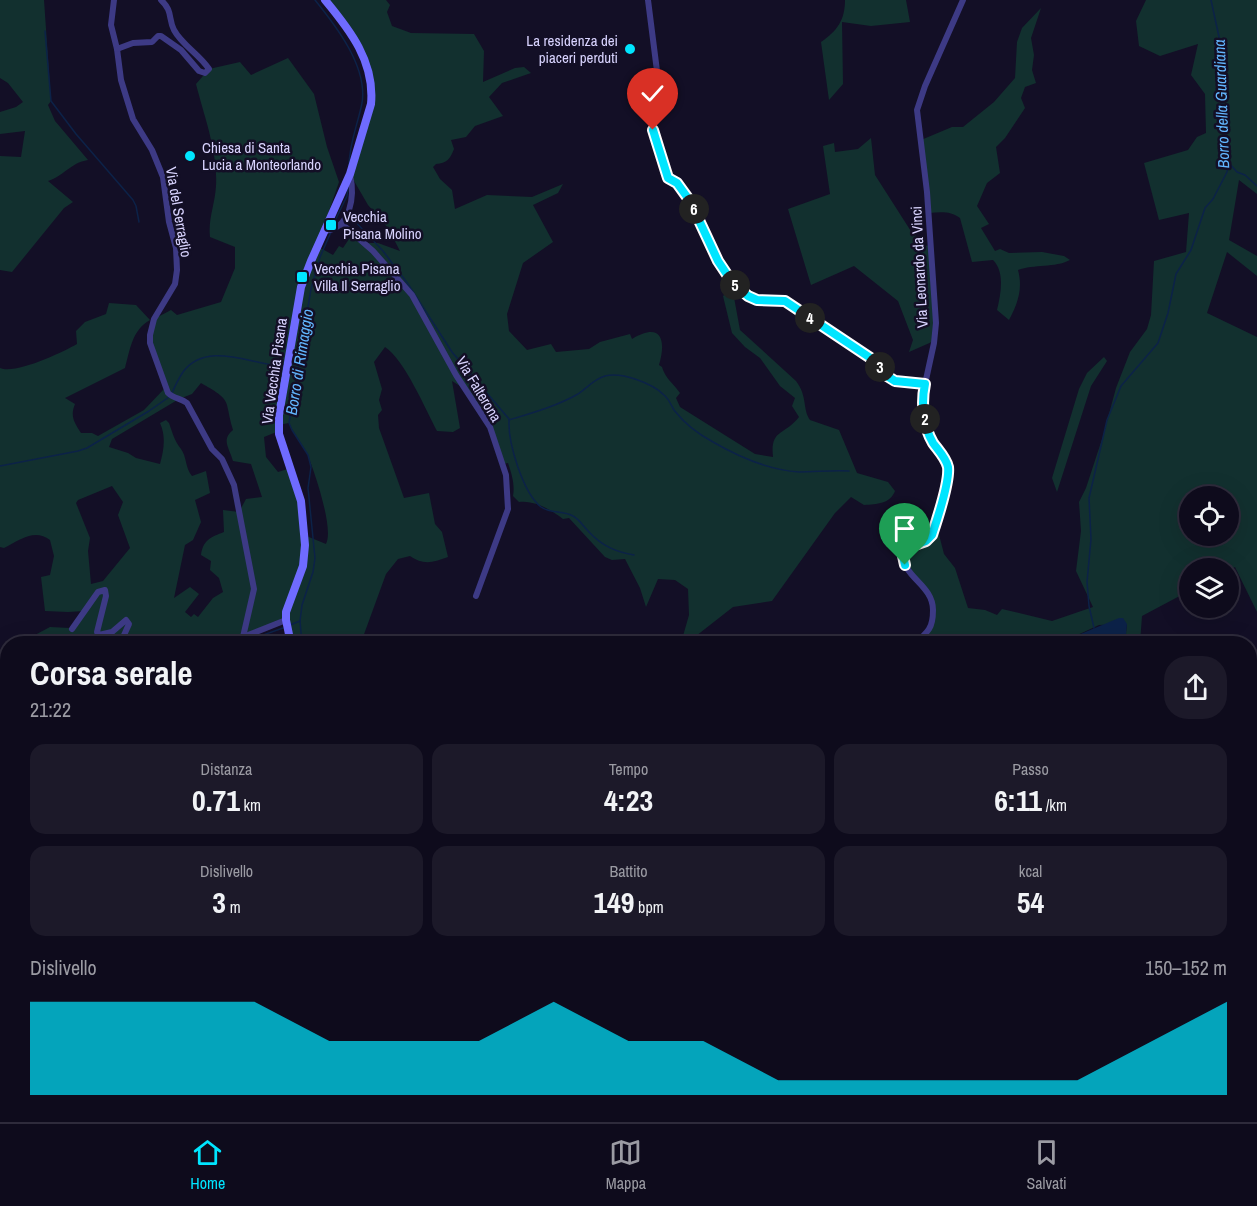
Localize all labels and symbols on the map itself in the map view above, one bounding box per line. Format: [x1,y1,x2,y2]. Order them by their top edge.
place label: La residenza dei piaceri perduti [526,30,618,68]
water label: Borro della Guardiana [1208,39,1234,169]
marker: La residenza dei piaceri perduti [623,42,637,56]
pin [627,68,678,130]
place label: Chiesa di Santa Lucia a Monteorlando [202,137,321,175]
marker: Chiesa di Santa Lucia a Monteorlando [183,149,197,163]
street label: Via del Serraglio [161,165,197,259]
pin: 6 [679,194,709,224]
place label: Vecchia Pisana Molino [343,206,422,244]
street label: Via Leonardo da Vinci [905,206,933,328]
marker: Vecchia Pisana Molino [324,218,338,232]
place label: Vecchia Pisana Villa Il Serraglio [314,258,401,296]
marker: Vecchia Pisana Villa Il Serraglio [295,270,309,284]
pin: 5 [720,270,750,300]
pin: 4 [795,303,825,333]
water label: Borro di Rimaggio [280,307,318,417]
street label: Via Vecchia Pisana [256,316,292,426]
street label: Via Falterona [451,352,507,426]
pin: 3 [865,352,895,382]
pin: 2 [910,404,940,434]
pin [879,503,930,565]

